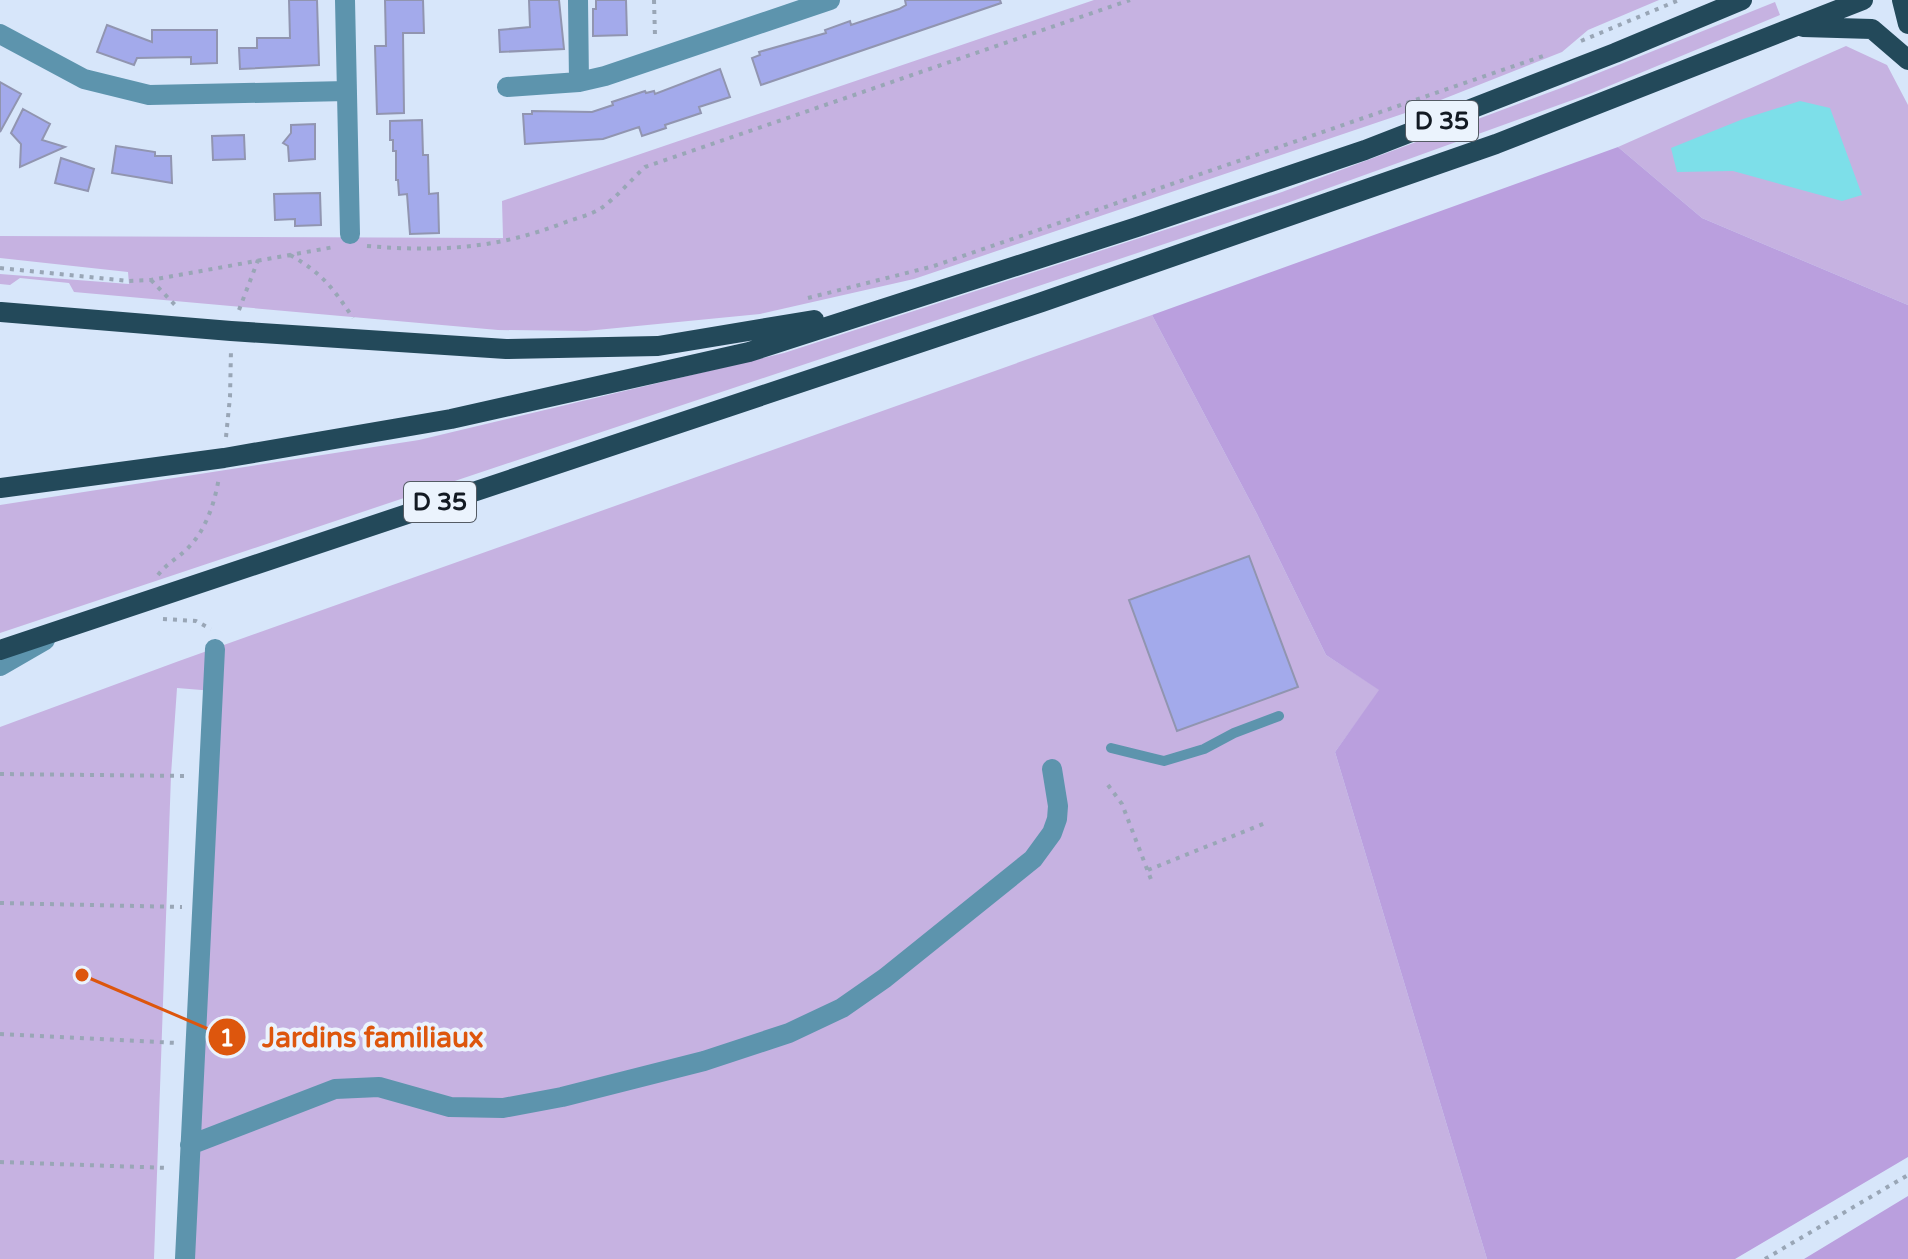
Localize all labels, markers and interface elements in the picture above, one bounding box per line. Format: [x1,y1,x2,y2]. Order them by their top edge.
road number: D 35 [1406,101,1478,141]
road number: D 35 [404,482,476,522]
callout: Jardins familiaux [207,1011,500,1063]
text: Jardins familiaux [261,1021,484,1055]
text: 1 [219,1024,235,1053]

